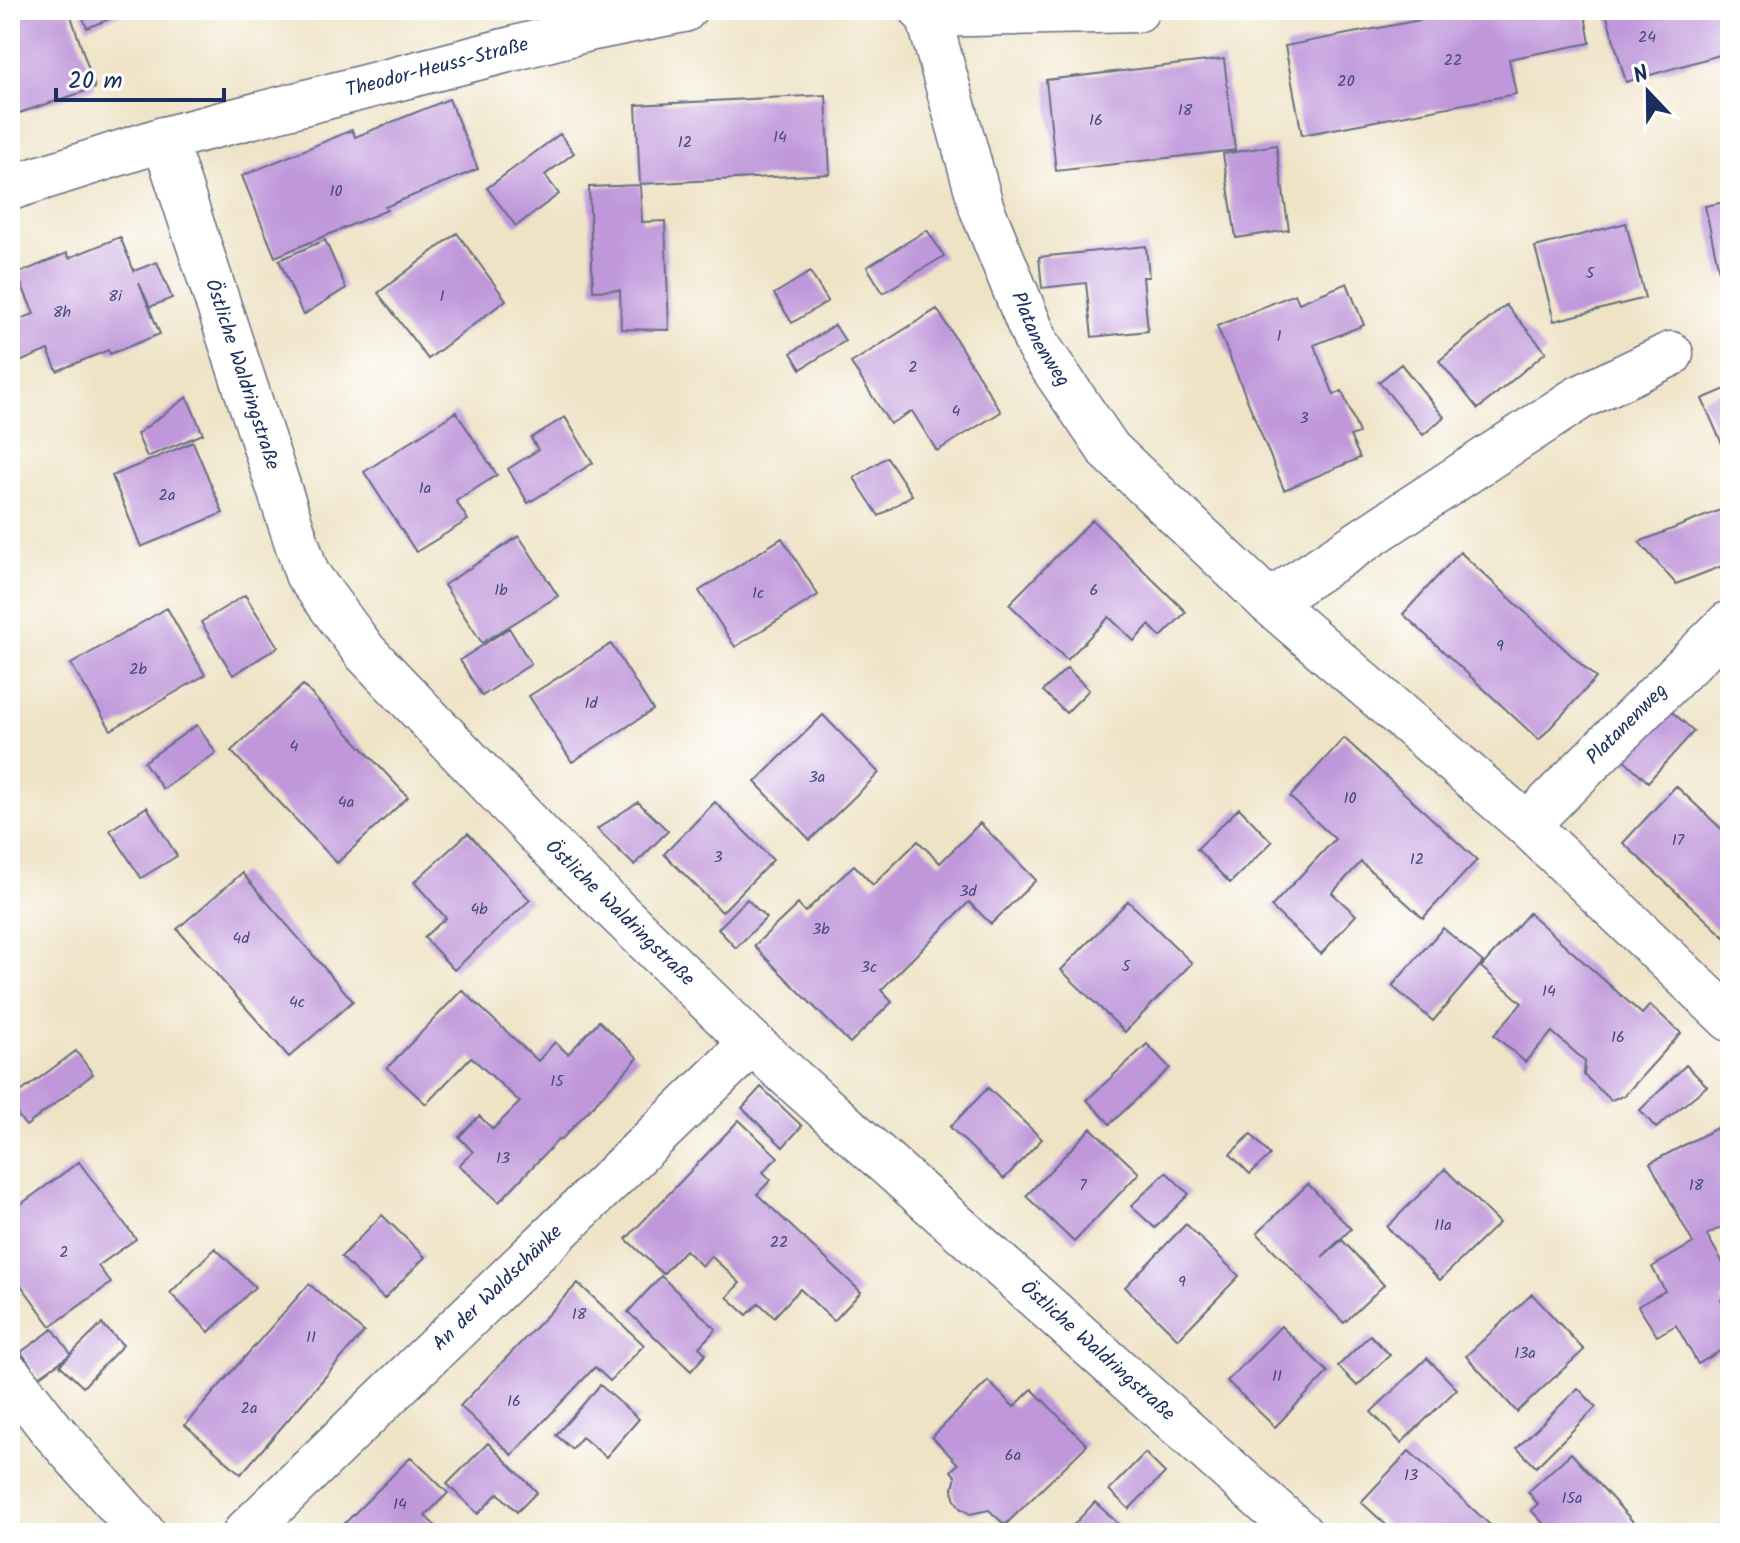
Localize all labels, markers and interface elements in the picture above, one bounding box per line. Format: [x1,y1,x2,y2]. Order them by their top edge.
house number: 24 [1638,25,1656,50]
street label: Theodor-Heuss-Straße [343,29,532,107]
house number: 22 [1444,48,1462,73]
scale bar [56,52,224,102]
north arrow [1608,52,1688,132]
text: N [1628,57,1655,95]
text: 20 m [68,62,123,101]
house number: 20 [1337,69,1355,94]
house number: 18 [1178,98,1193,123]
house number: 16 [1089,108,1103,133]
house number: 14 [773,125,787,150]
house number: 12 [678,130,692,155]
house number: 10 [329,179,343,204]
house number: 5 [1586,261,1596,286]
street label: Östliche Waldringstraße [195,275,288,474]
house number: 8i [108,284,123,309]
house number: 1 [439,284,445,309]
street label: Platanenweg [1001,287,1078,394]
house number: 8h [53,300,71,325]
house number: 1 [1276,324,1282,349]
house number: 2 [908,355,918,380]
house number: 4 [952,399,961,424]
house number: 3 [1299,406,1309,431]
house number: 1a [419,476,431,501]
house number: 2a [159,483,175,508]
house number: 1b [494,578,508,603]
house number: 6 [1090,578,1098,603]
house number: 1c [752,581,764,606]
house number: 9 [1496,634,1504,659]
house number: 2b [129,657,147,682]
street label: Platanenweg [1579,676,1676,773]
house number: 1d [584,691,599,716]
house number: 4 [290,734,299,759]
house number: 3a [809,765,825,790]
house number: 10 [1343,786,1357,811]
house number: 4a [338,790,354,815]
house number: 17 [1672,828,1685,853]
street label: Östliche Waldringstraße [537,833,702,995]
house number: 3 [713,845,723,870]
house number: 12 [1410,847,1424,872]
house number: 3d [959,879,978,904]
house number: 4b [470,897,488,922]
house number: 3b [812,917,830,942]
house number: 4d [233,926,250,951]
house number: 5 [1122,954,1132,979]
house number: 3c [861,955,877,980]
house number: 14 [1542,979,1556,1004]
house number: 4c [289,990,305,1015]
house number: 16 [1611,1025,1625,1050]
house number: 15 [550,1069,565,1094]
house number: 13 [496,1146,510,1171]
house number: 7 [1079,1173,1087,1198]
house number: 18 [1689,1173,1704,1198]
house number: 11a [1434,1213,1452,1238]
street label: An der Waldschänke [425,1217,571,1359]
house number: 22 [770,1230,788,1255]
house number: 2 [59,1240,69,1265]
house number: 9 [1178,1270,1186,1295]
street label: Östliche Waldringstraße [1012,1273,1182,1430]
house number: 18 [572,1302,587,1327]
house number: 11 [306,1325,316,1350]
house number: 13a [1514,1341,1536,1366]
house number: 11 [1272,1364,1282,1389]
house number: 16 [507,1389,521,1414]
house number: 2a [241,1396,257,1421]
house number: 6a [1005,1443,1021,1468]
house number: 13 [1404,1463,1418,1488]
house number: 15a [1561,1486,1583,1511]
house number: 14 [393,1492,407,1517]

